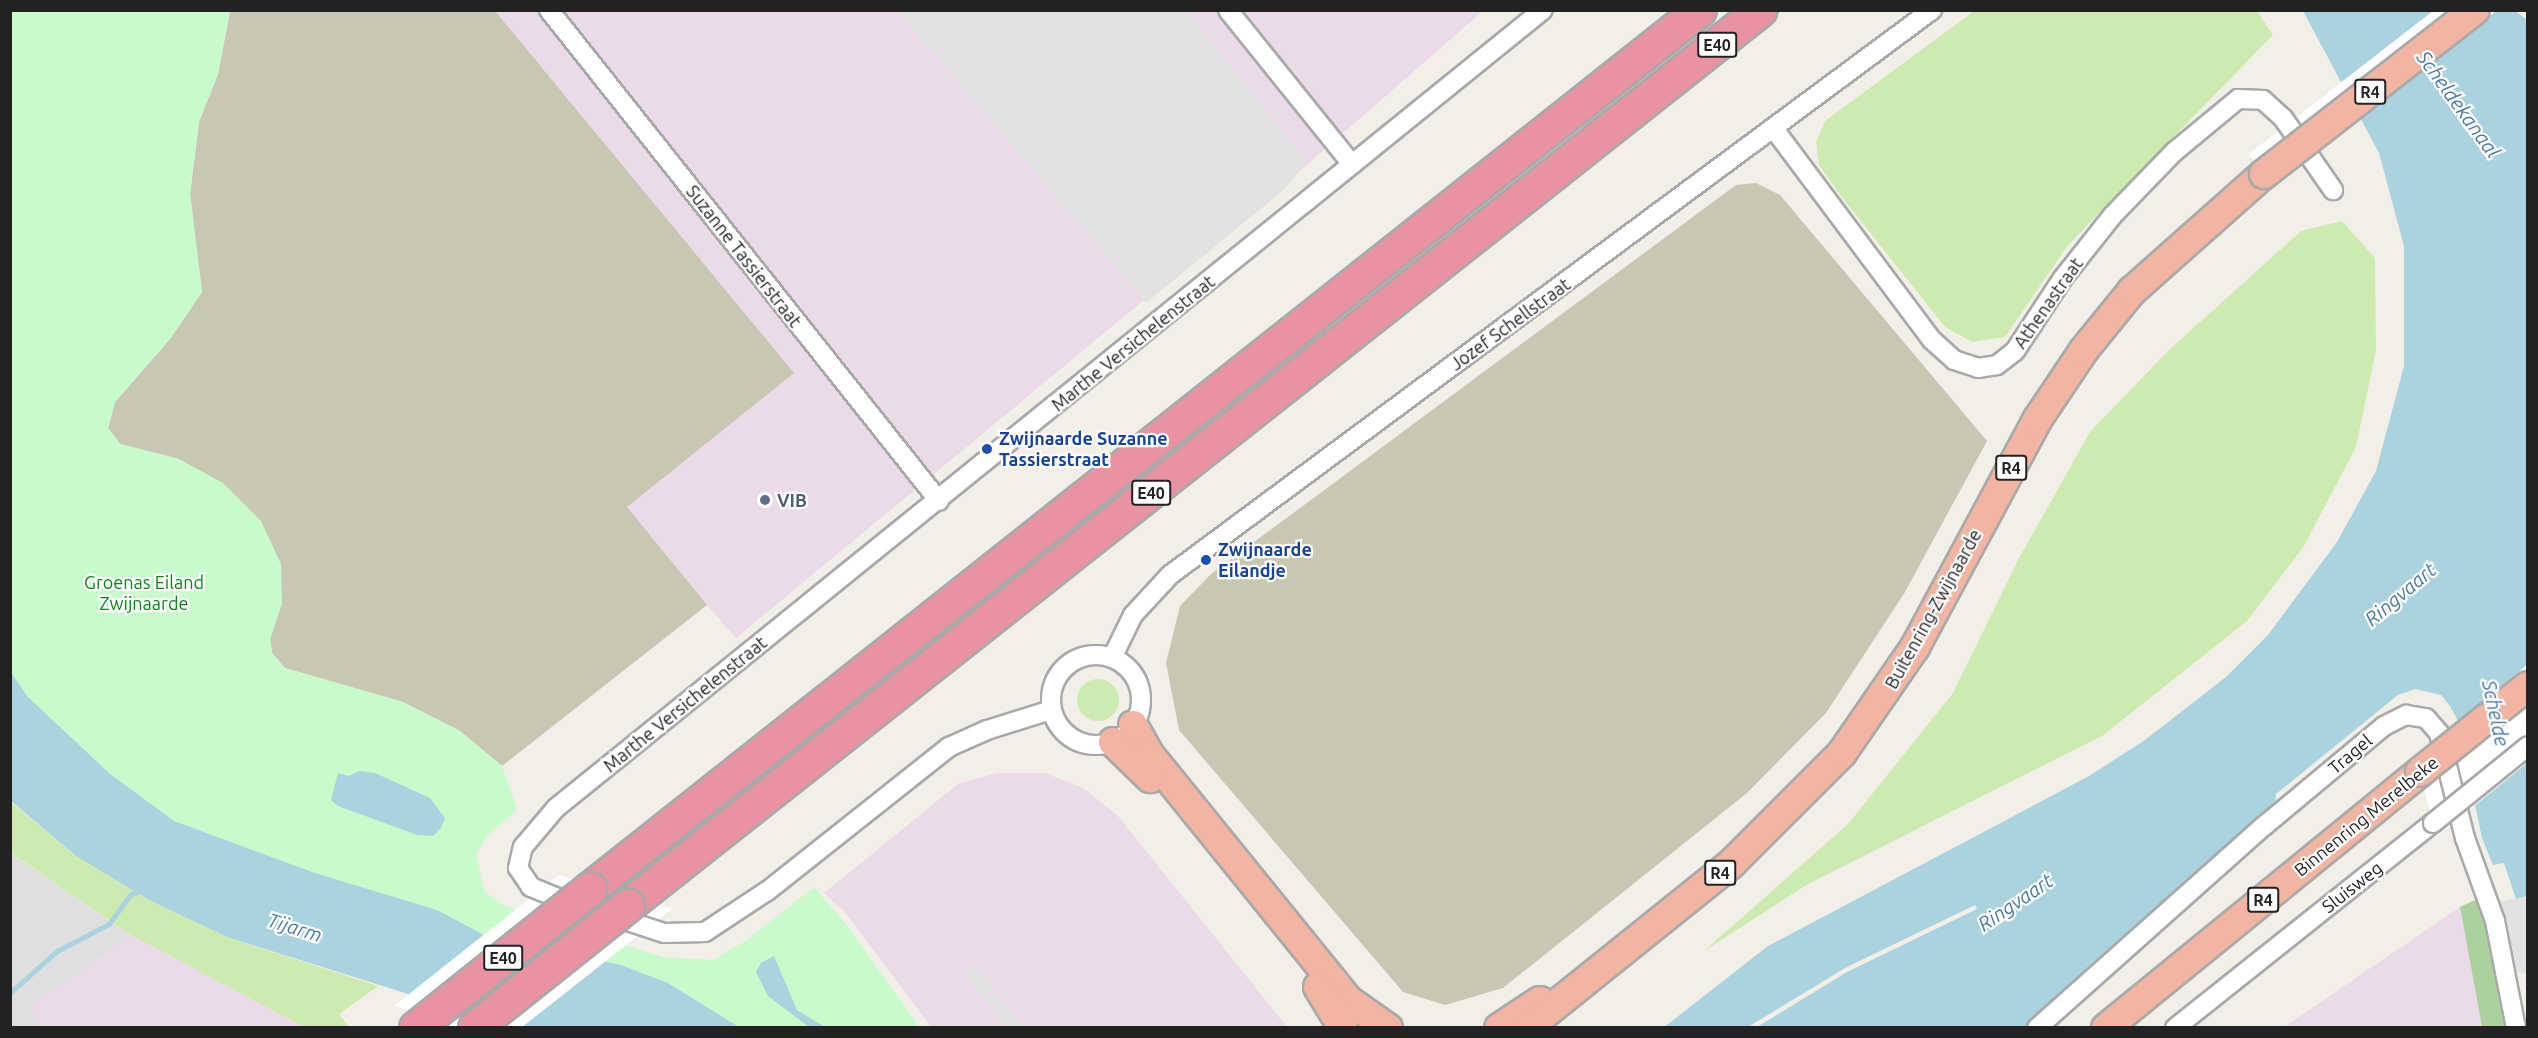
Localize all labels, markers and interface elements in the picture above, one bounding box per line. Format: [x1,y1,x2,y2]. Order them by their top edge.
road number: E40 [1696,32,1738,58]
water label: Scheldekanaal [2412,46,2506,162]
road number: R4 [2354,79,2386,105]
street label: Suzanne Tassierstraat [682,181,806,331]
street label: Athenastraat [2009,253,2087,353]
street label: Marthe Versichelenstraat [1047,271,1219,415]
street label: Jozef Schellstraat [1446,273,1574,375]
place label: Zwijnaarde Suzanne Tassierstraat [999,428,1168,470]
marker: Zwijnaarde Suzanne Tassierstraat [980,442,994,456]
road number: R4 [1994,455,2028,481]
road number: E40 [1130,480,1172,506]
place label: VIB [777,489,807,511]
marker: VIB [758,493,772,507]
street label: Buitenring-Zwijnaarde [1880,525,1986,693]
place label: Zwijnaarde Eilandje [1218,539,1312,582]
marker: Zwijnaarde Eilandje [1199,553,1213,567]
water label: Ringvaart [2359,557,2441,631]
park label: Groenas Eiland Zwijnaarde [84,572,204,614]
street label: Marthe Versichelenstraat [599,632,771,776]
water label: Schelde [2477,678,2515,748]
street label: Tragel [2324,730,2376,778]
street label: Binnenring Merelbeke [2290,751,2442,881]
street label: Sluisweg [2317,857,2387,917]
road number: R4 [1704,860,1736,886]
water label: Ringvaart [1973,868,2057,936]
road number: R4 [2246,887,2280,913]
water label: Tijarm [265,907,325,947]
road number: E40 [482,945,524,971]

